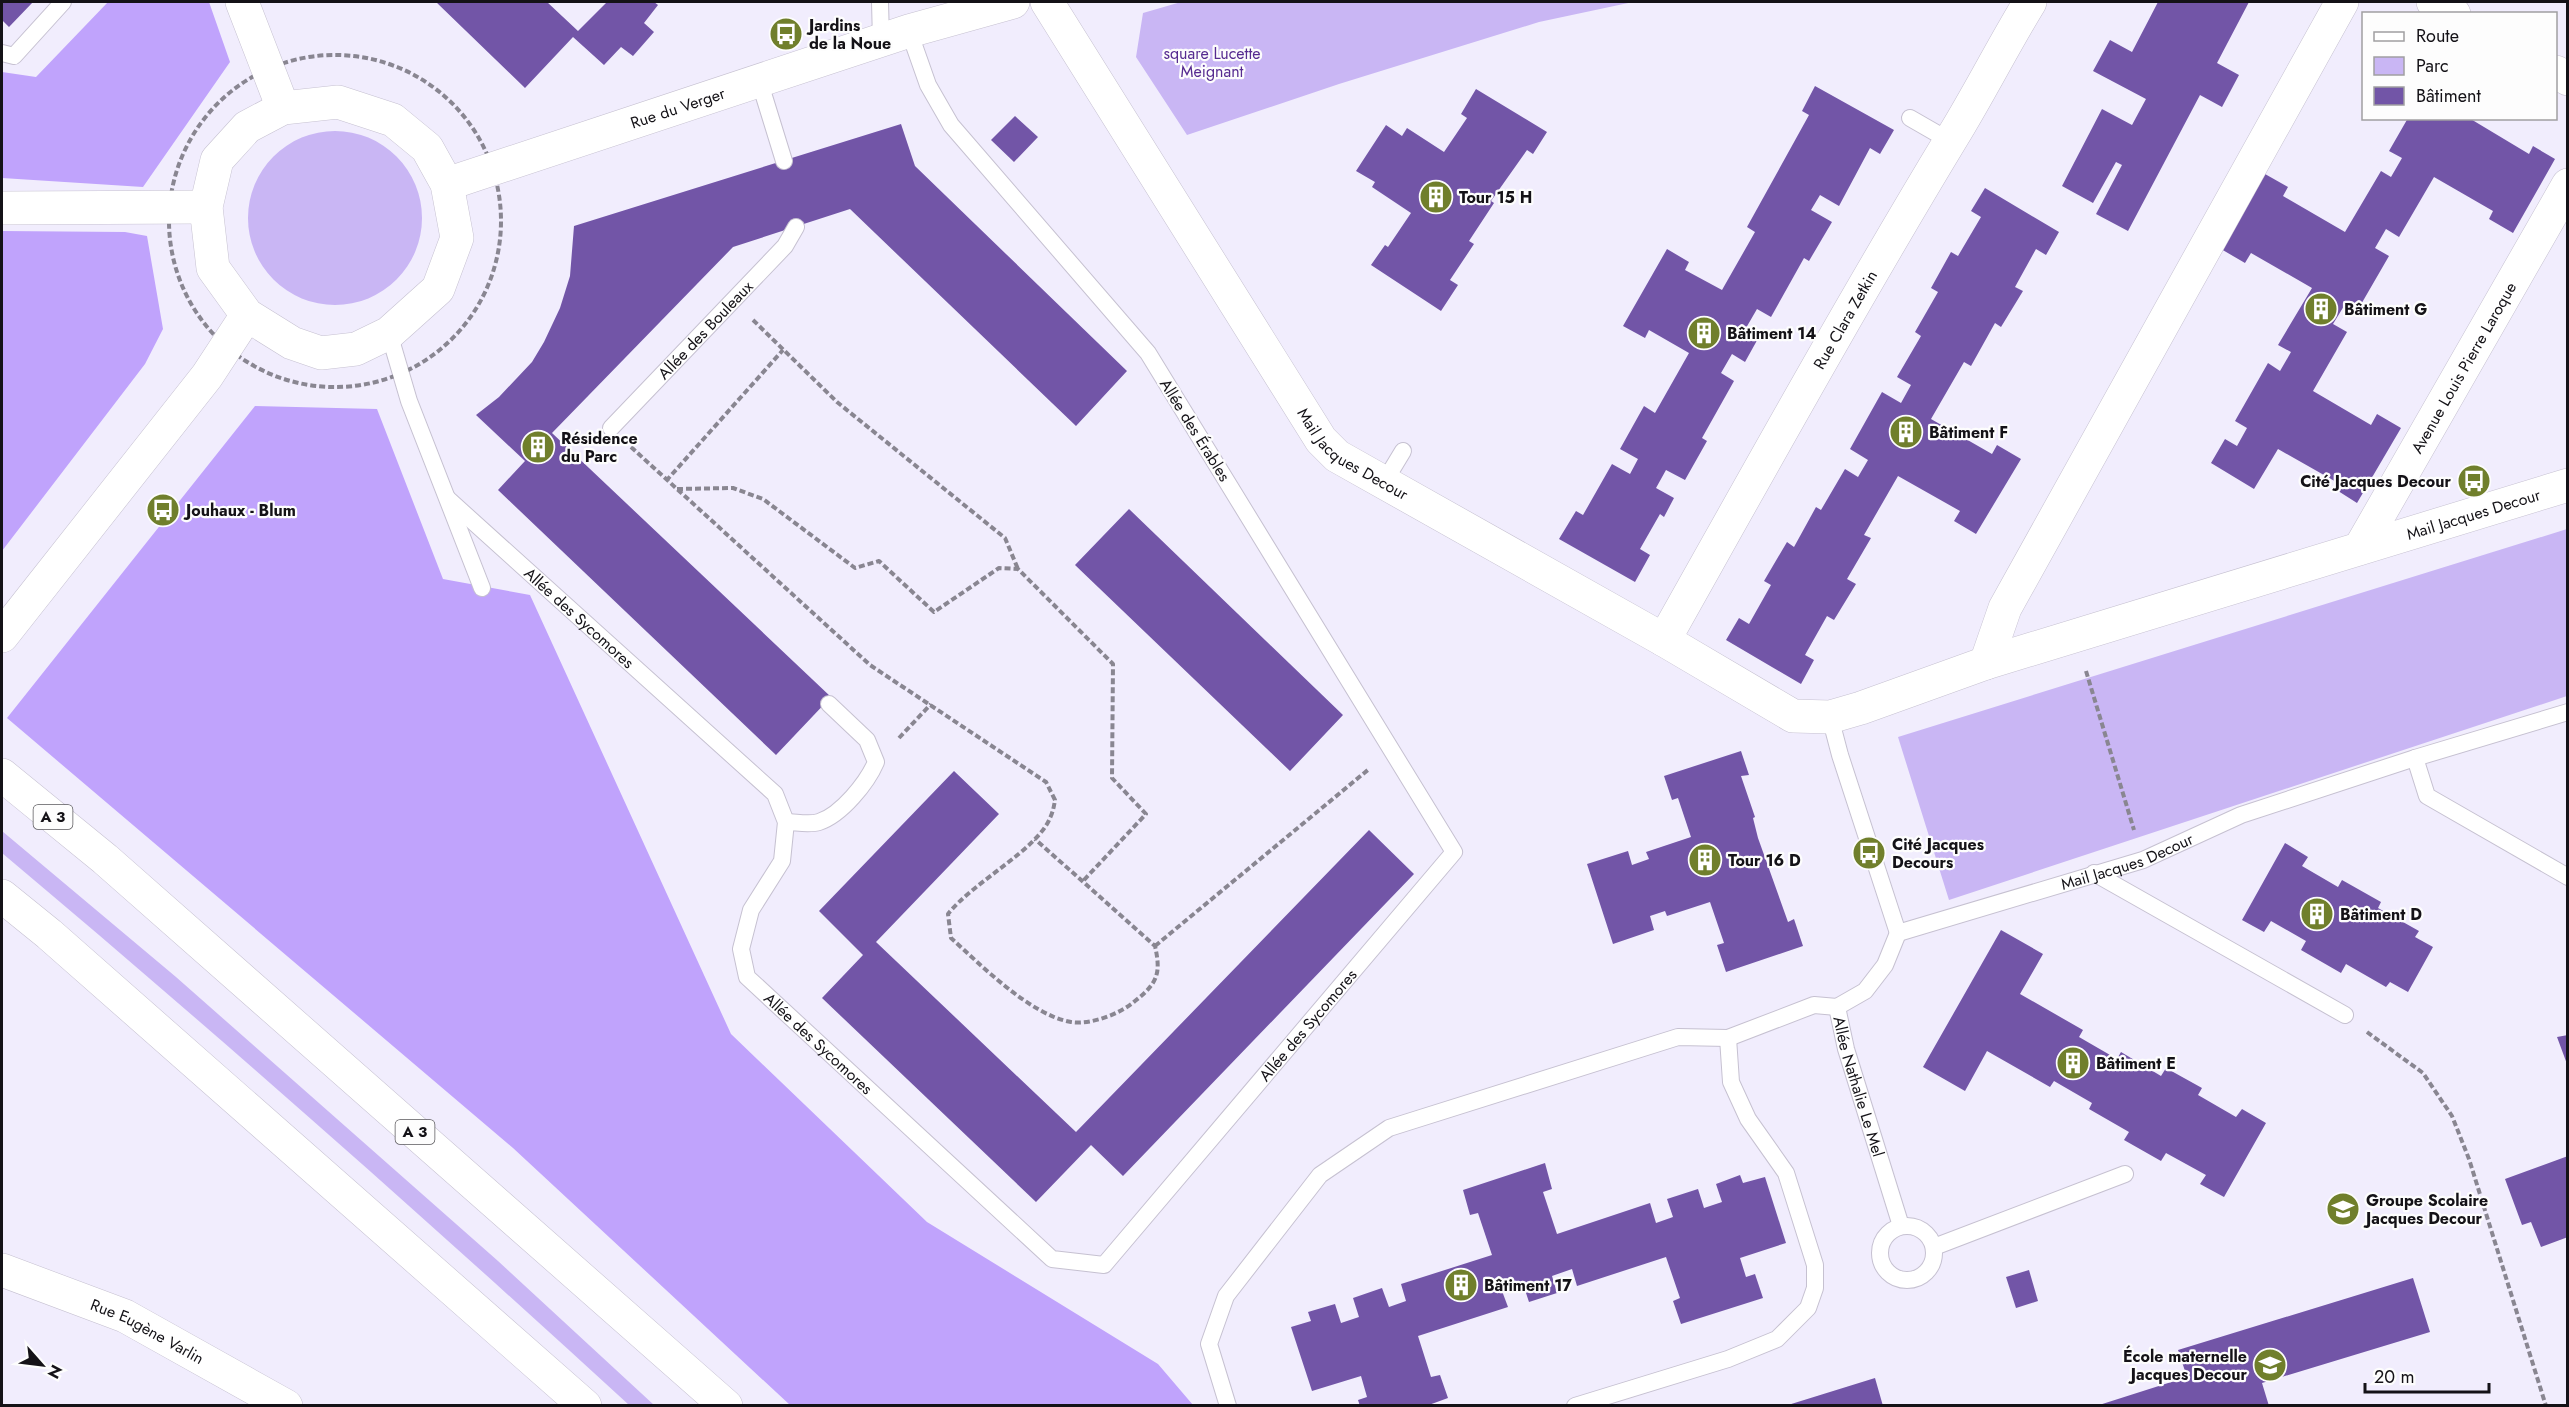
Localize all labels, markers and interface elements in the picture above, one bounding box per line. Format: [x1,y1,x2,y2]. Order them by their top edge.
legend [2362,12,2557,120]
place label: Jardins de la Noue [806,14,891,55]
bus stop icon: Jardins de la Noue [768,16,804,52]
text: Route [2416,23,2459,49]
park label: square Lucette Meignant [1163,42,1261,83]
text: Parc [2416,53,2449,79]
street label: Rue du Verger [627,81,728,134]
text: Bâtiment [2416,83,2482,109]
building icon: Tour 15 H [1418,179,1454,215]
place label: Tour 15 H [1459,186,1532,209]
street label: Rue Clara Zetkin [1807,266,1883,373]
street label: Allée des Bouleaux [652,275,758,384]
street label: Avenue Louis Pierre Laroque [2405,278,2522,457]
building icon: Bâtiment G [2303,291,2339,327]
place label: Bâtiment G [2344,298,2427,321]
building icon: Bâtiment 14 [1686,315,1722,351]
place label: Bâtiment 14 [1727,322,1817,345]
street label: Allée des Érables [1154,374,1236,486]
street label: Mail Jacques Decour [1292,403,1413,506]
building icon: Bâtiment F [1888,414,1924,450]
place label: Bâtiment F [1929,421,2008,444]
place label: Résidence du Parc [561,427,638,468]
building icon: Résidence du Parc [520,429,556,465]
bus stop icon: Cité Jacques Decour [2456,463,2492,499]
place label: Cité Jacques Decour [2300,470,2451,493]
street label: Mail Jacques Decour [2404,482,2544,545]
bus stop icon: Jouhaux - Blum [145,492,181,528]
place label: Jouhaux - Blum [183,499,296,522]
street label: Allée des Sycomores [519,562,640,673]
road number: A 3 [34,805,72,829]
street label: Mail Jacques Decour [2058,827,2197,895]
place label: Cité Jacques Decours [1892,833,1984,874]
bus stop icon: Cité Jacques Decours [1851,835,1887,871]
building icon: Tour 16 D [1687,842,1723,878]
place label: Tour 16 D [1728,849,1801,872]
building icon: Bâtiment D [2299,896,2335,932]
place label: Bâtiment D [2340,903,2422,926]
street label: Allée des Sycomores [1253,964,1362,1086]
street label: Allée des Sycomores [759,987,878,1099]
street label: Allée Nathalie Le Mel [1828,1014,1890,1160]
building icon: Bâtiment E [2055,1045,2091,1081]
place label: Bâtiment E [2096,1052,2176,1075]
road number: A 3 [396,1120,434,1144]
place label: Groupe Scolaire Jacques Decour [2363,1189,2488,1230]
school or university icon: Groupe Scolaire Jacques Decour [2325,1191,2361,1227]
building icon: Bâtiment 17 [1443,1267,1479,1303]
place label: Bâtiment 17 [1484,1274,1572,1297]
street label: Rue Eugène Varlin [87,1293,208,1370]
north arrow [12,1335,72,1395]
place label: École maternelle Jacques Decour [2123,1345,2247,1386]
school or university icon: École maternelle Jacques Decour [2252,1347,2288,1383]
scale bar [2365,1356,2490,1394]
text: N [42,1361,68,1383]
text: 20 m [2374,1364,2414,1390]

